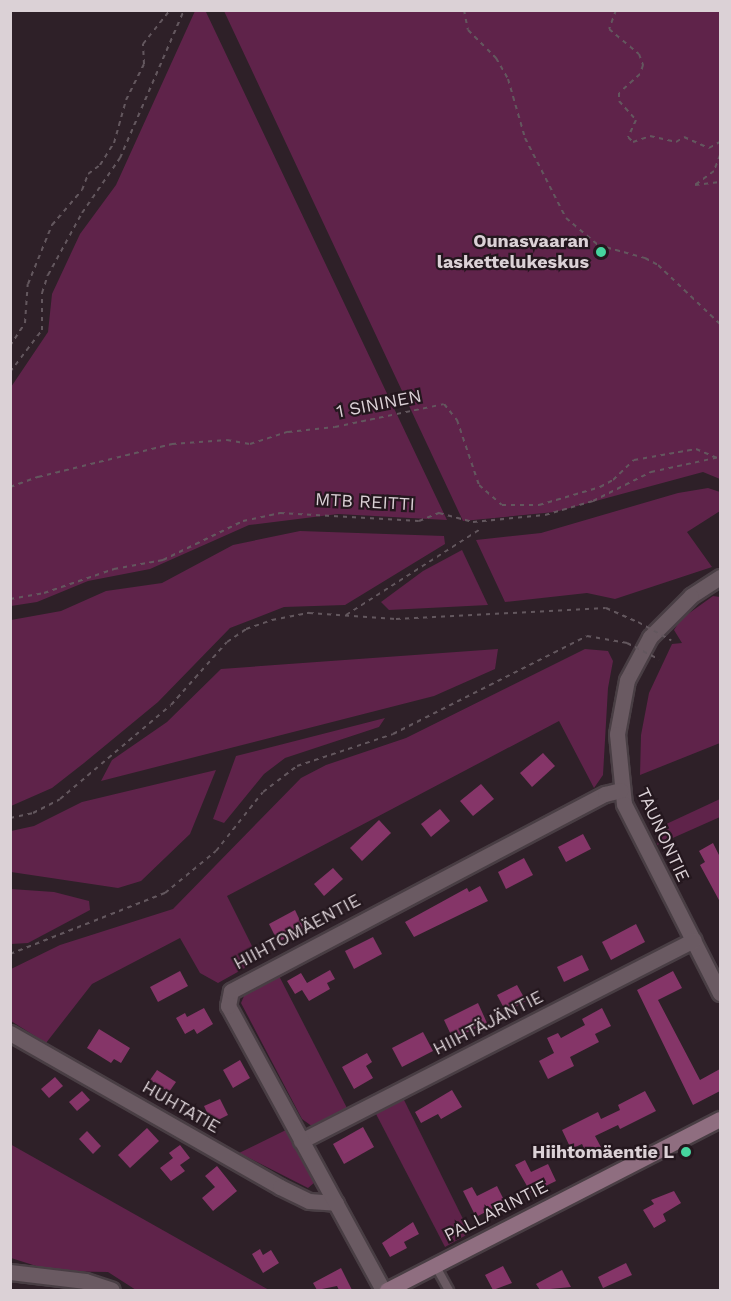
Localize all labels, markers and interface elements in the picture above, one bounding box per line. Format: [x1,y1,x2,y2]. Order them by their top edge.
place label: Ounasvaaran laskettelukeskus [437,231,589,274]
marker: Ounasvaaran laskettelukeskus [594,245,608,259]
street label: 1 SININEN [334,385,424,423]
street label: MTB REITTI [315,489,415,515]
street label: TAUNONTIE [632,785,694,885]
street label: HIIHTOMÄENTIE [230,889,364,975]
street label: HIIHTÄJÄNTIE [429,986,547,1060]
street label: HUHTATIE [138,1076,224,1138]
place label: Hiihtomäentie L [532,1141,674,1163]
marker: Hiihtomäentie L [679,1145,693,1159]
street label: PALLARINTIE [440,1176,552,1246]

